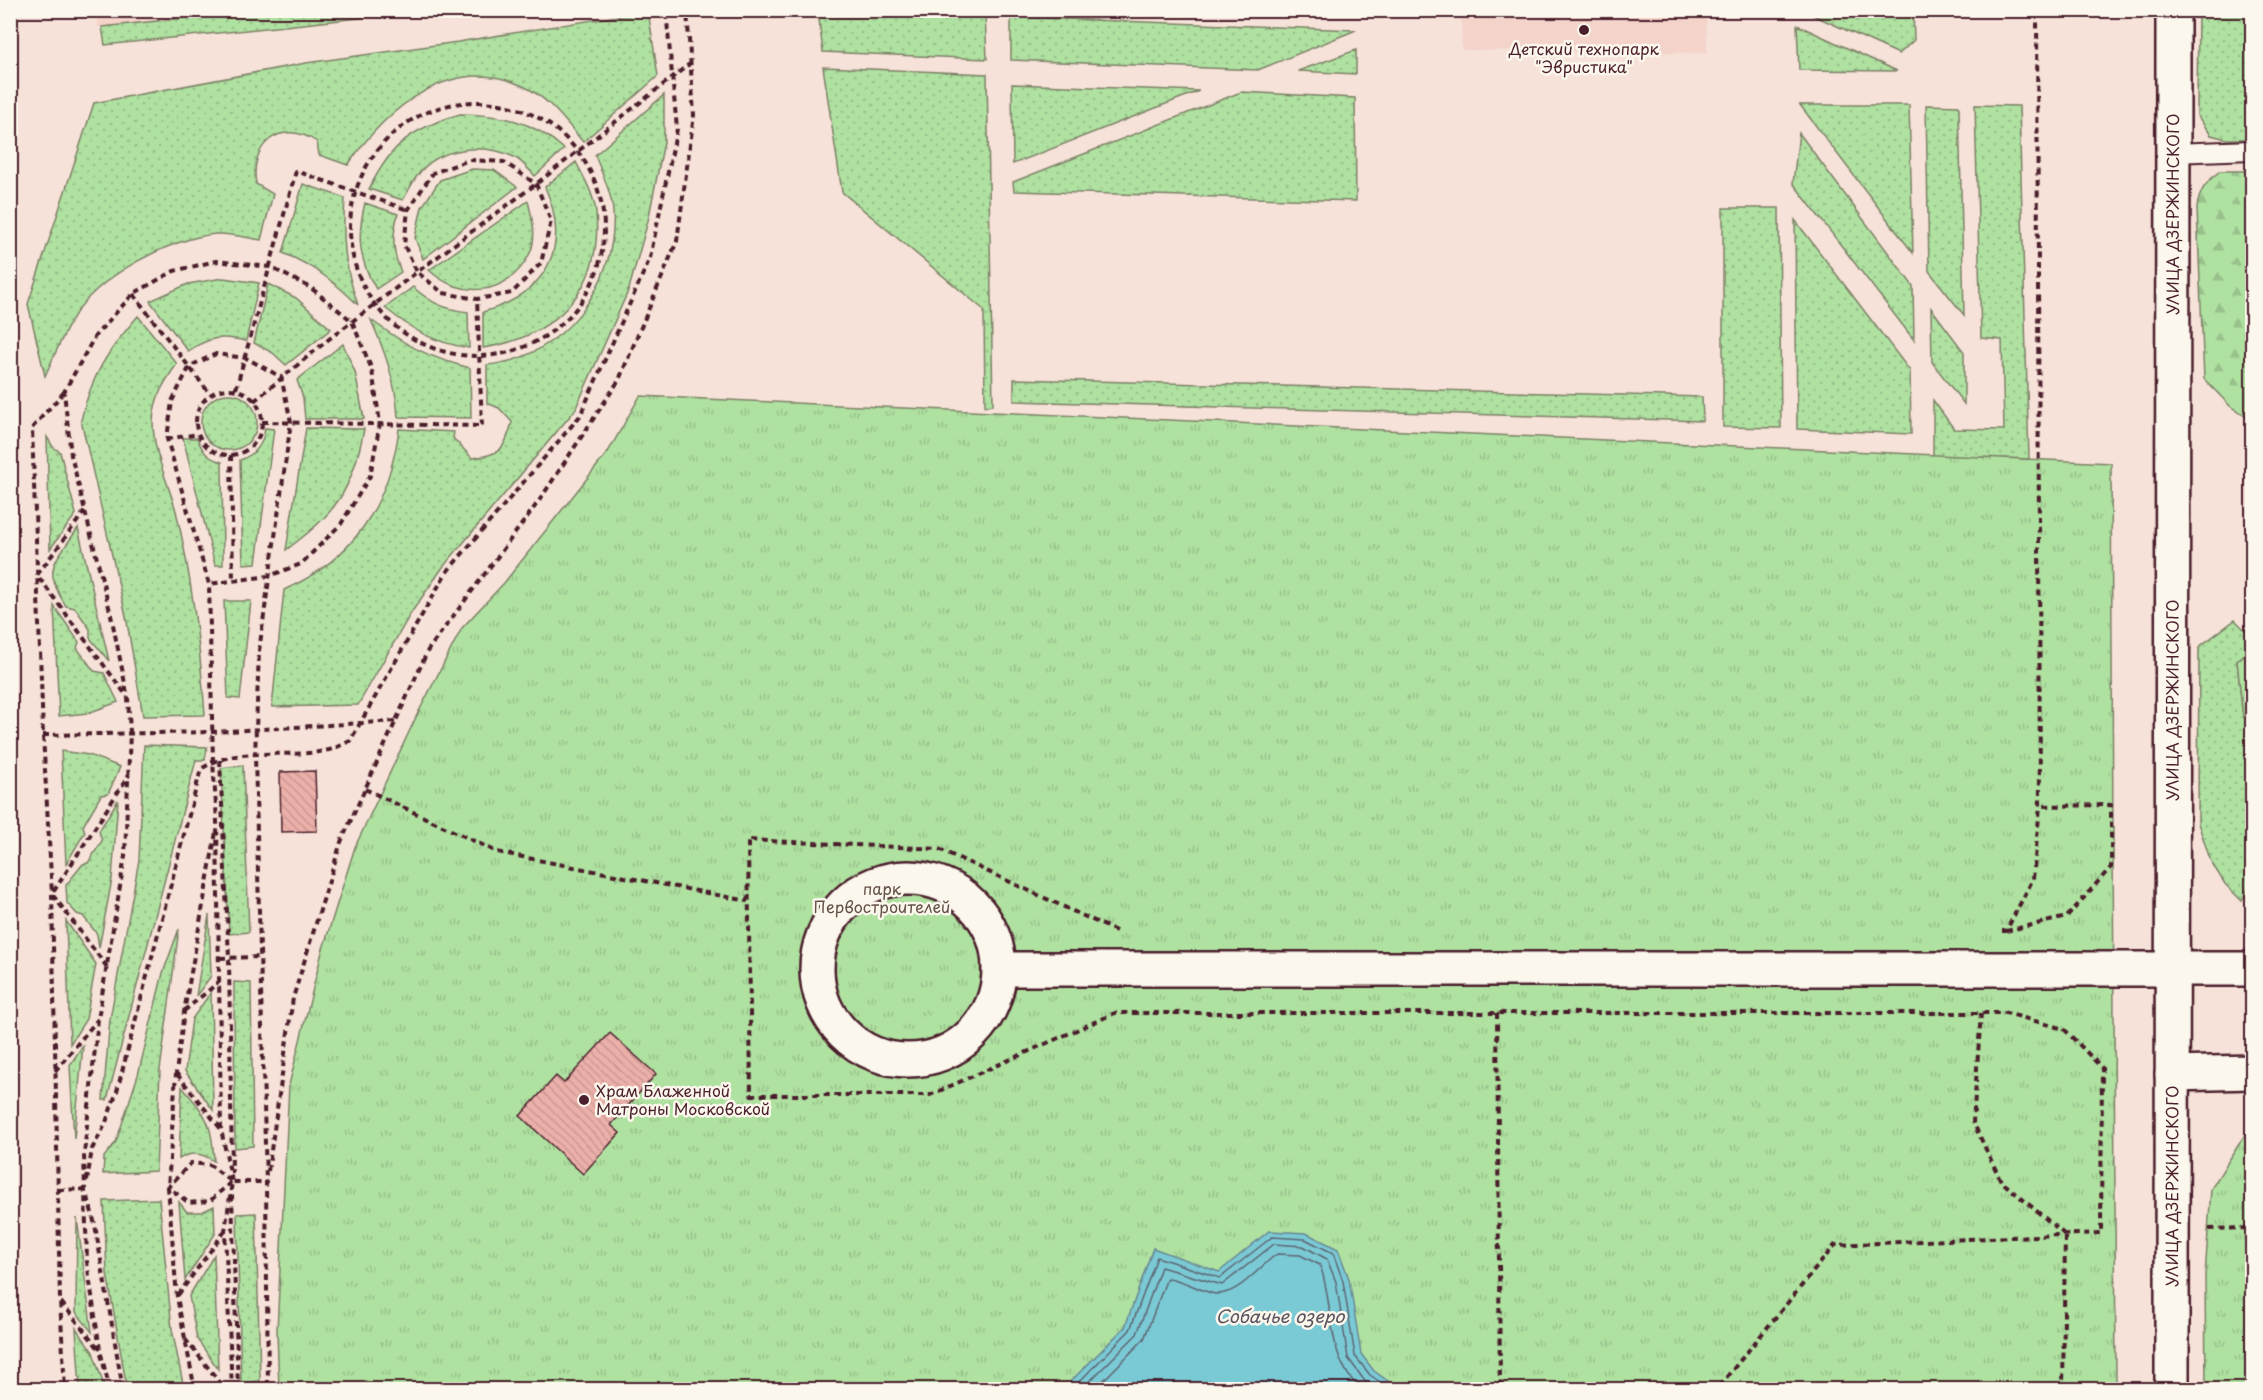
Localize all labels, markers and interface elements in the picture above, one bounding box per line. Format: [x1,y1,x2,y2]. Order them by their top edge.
marker: Детский технопарк "Эвристика" [1577,23,1591,37]
place label: Детский технопарк "Эвристика" [1508,36,1660,78]
street label: УЛИЦА ДЗЕРЖИНСКОГО [2160,113,2184,315]
street label: УЛИЦА ДЗЕРЖИНСКОГО [2159,599,2184,801]
park label: парк Первостроителей [814,876,950,918]
place label: Храм Блаженной Матроны Московской [596,1078,770,1120]
street label: УЛИЦА ДЗЕРЖИНСКОГО [2159,1085,2183,1287]
marker: Храм Блаженной Матроны Московской [577,1093,591,1107]
water label: Собачье озеро [1215,1302,1345,1329]

